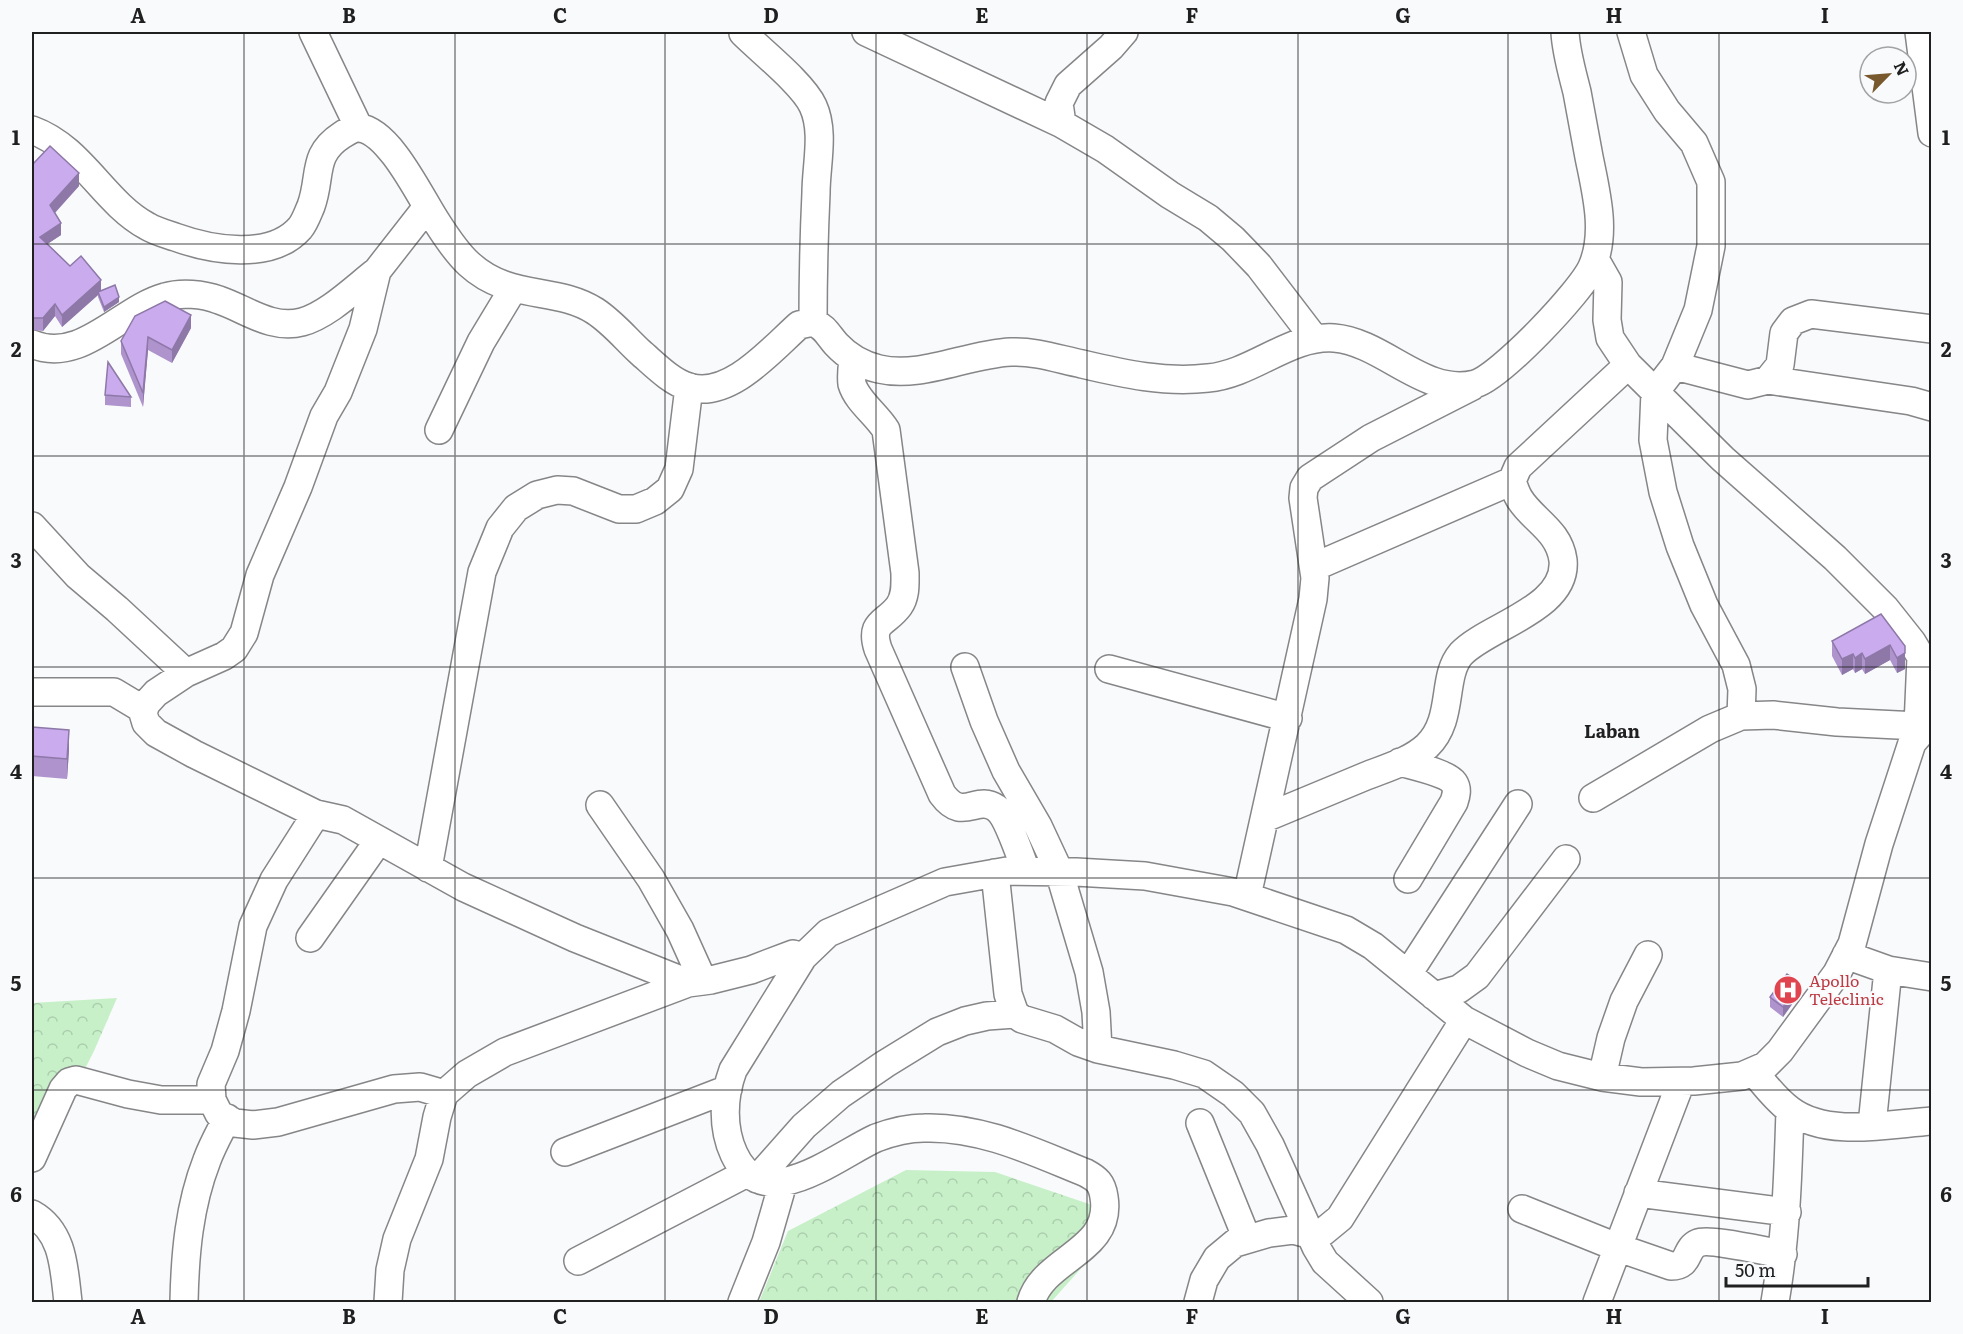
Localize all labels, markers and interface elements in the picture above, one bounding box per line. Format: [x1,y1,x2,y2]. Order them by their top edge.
text: A [130,0,146,29]
text: B [342,0,356,29]
text: C [553,0,567,29]
text: D [763,0,779,29]
text: E [975,0,989,29]
text: F [1186,0,1199,29]
text: G [1395,0,1411,29]
text: H [1606,0,1622,29]
text: I [1821,0,1829,29]
north arrow [1858,45,1918,105]
text: N [1889,57,1916,79]
text: 1 [12,121,20,151]
text: 1 [1942,121,1950,151]
text: 2 [11,333,22,363]
text: 2 [1941,333,1952,363]
text: 3 [10,544,22,574]
text: 3 [1940,544,1952,574]
district label: Laban [1584,717,1641,744]
text: 4 [10,755,22,785]
text: 4 [1940,755,1952,785]
text: 5 [11,967,22,997]
text: 5 [1941,967,1952,997]
place label: Apollo Teleclinic [1809,968,1884,1010]
hospital icon: Apollo Teleclinic [1772,974,1804,1006]
text: 6 [10,1178,22,1208]
text: 6 [1940,1178,1952,1208]
scale bar [1726,1250,1868,1288]
text: 50 m [1735,1256,1776,1283]
text: A [130,1300,146,1330]
text: B [342,1300,356,1330]
text: C [553,1300,567,1330]
text: D [763,1300,779,1330]
text: E [975,1300,989,1330]
text: F [1186,1300,1199,1330]
text: G [1395,1300,1411,1330]
text: H [1606,1300,1622,1330]
text: I [1821,1300,1829,1330]

